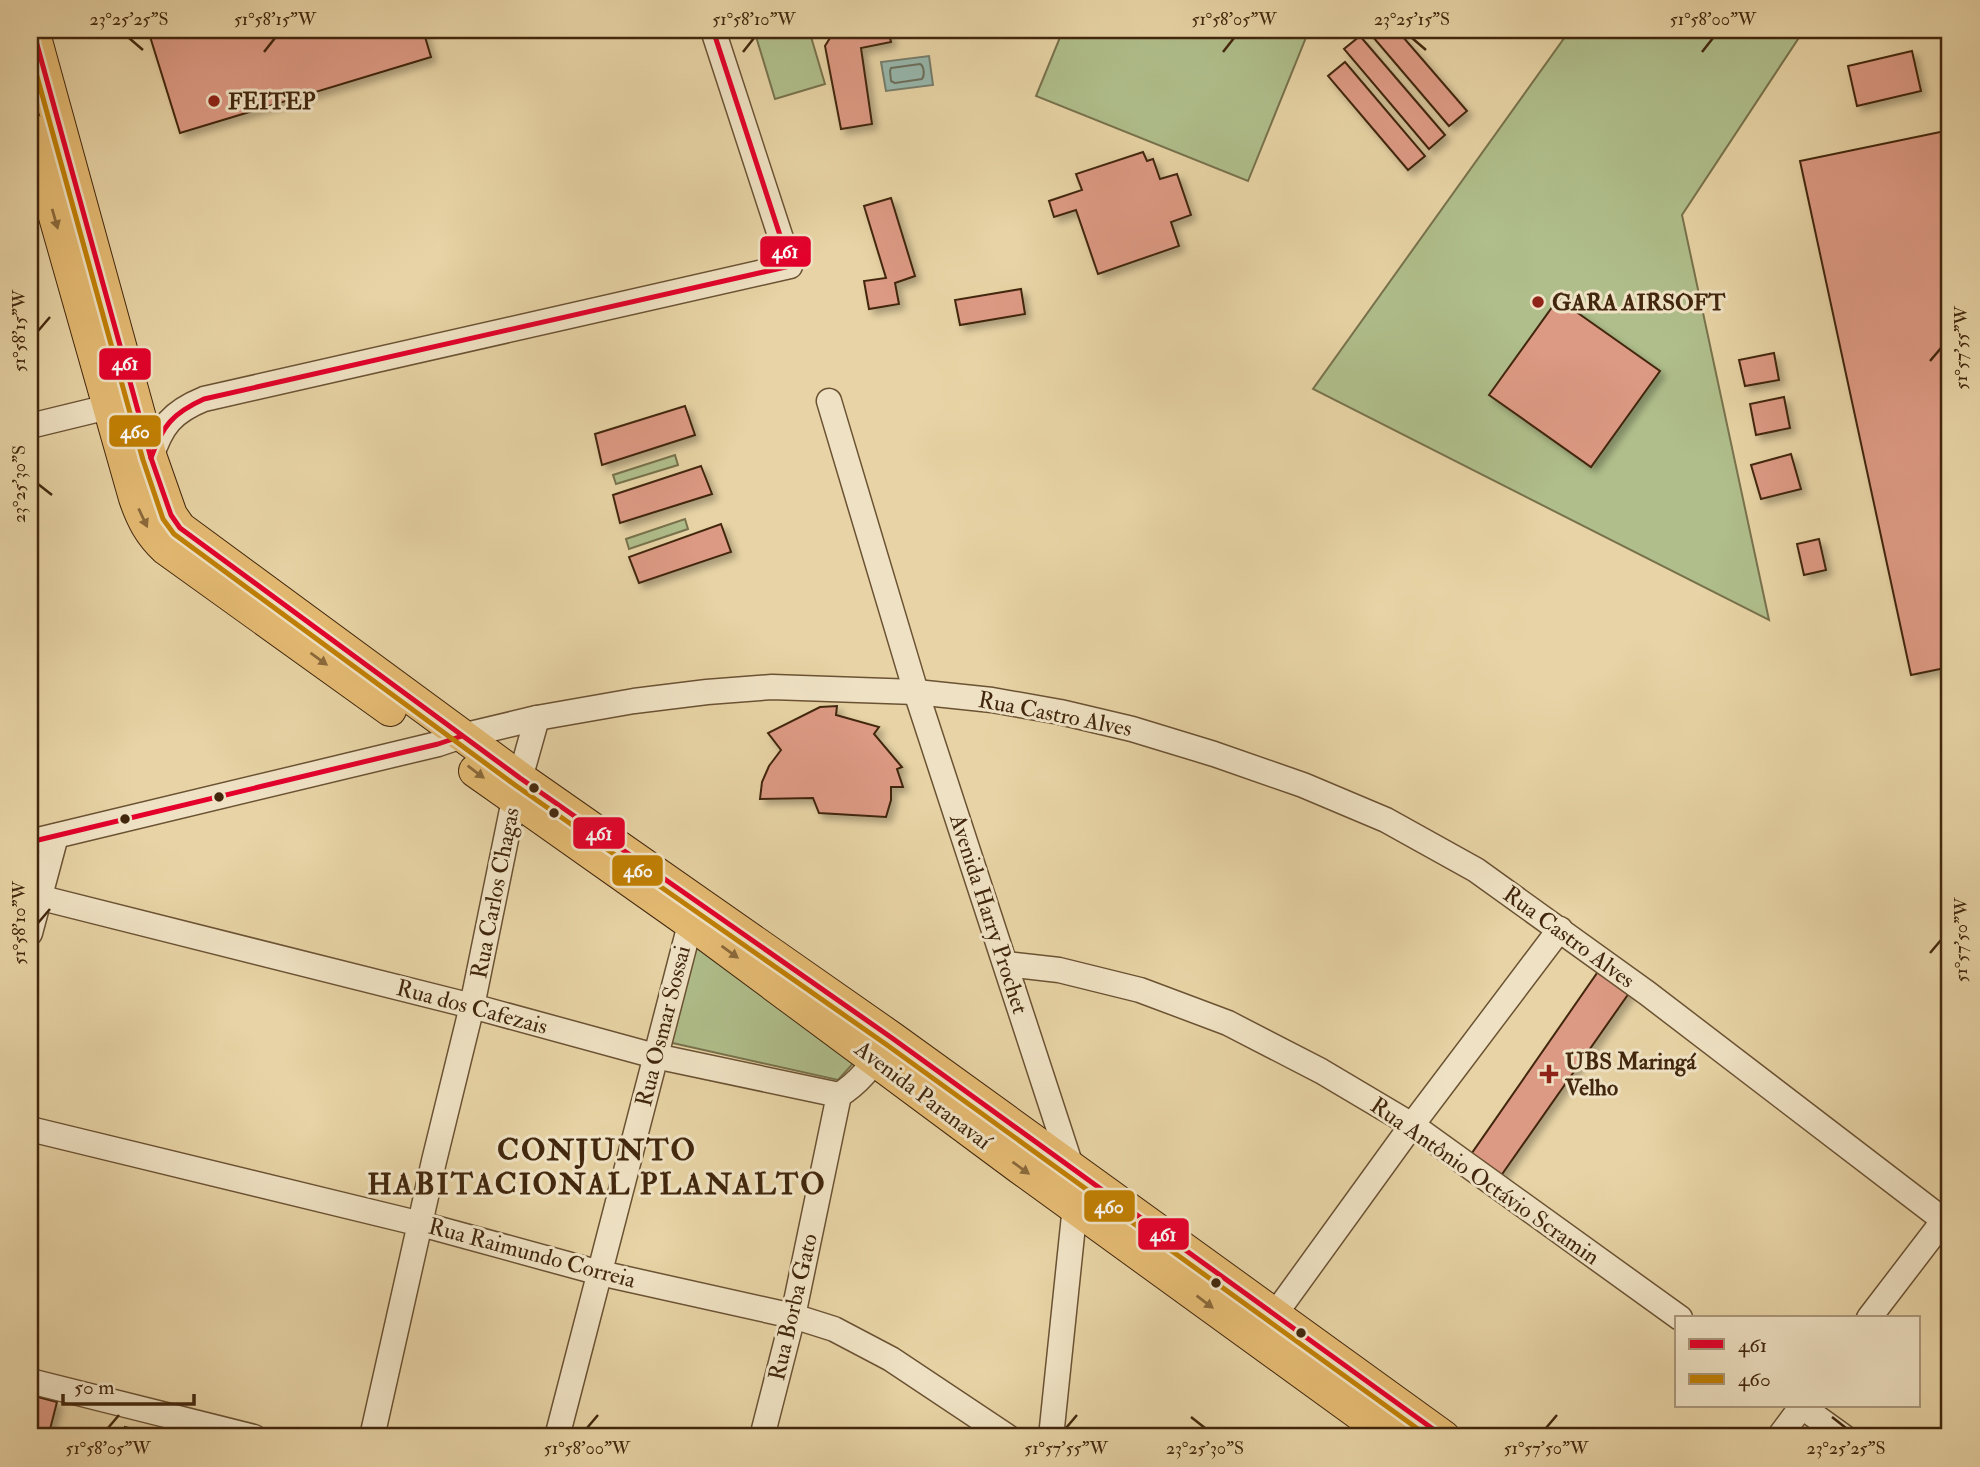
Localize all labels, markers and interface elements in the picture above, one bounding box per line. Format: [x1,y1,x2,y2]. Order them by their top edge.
text: 23°25'25"S [90,8,168,31]
text: 51°58'15"W [234,8,317,31]
text: 51°58'10"W [712,8,796,31]
text: 51°58'05"W [1192,8,1277,31]
text: 23°25'15"S [1374,8,1450,31]
text: 51°58'00"W [1670,8,1757,31]
place label: FEITEP [228,87,316,116]
marker: FEITEP [206,93,222,109]
one-way arrow [50,208,61,230]
line badge: 461 [759,235,812,268]
text: 461 [771,240,798,264]
place label: GARA AIRSOFT [1552,288,1726,317]
text: 51°58'15"W [8,289,31,372]
marker: GARA AIRSOFT [1530,294,1546,310]
text: 51°57'55"W [1950,306,1973,390]
line badge: 461 [98,347,152,381]
text: 461 [111,352,138,376]
line badge: 460 [108,414,162,448]
text: 460 [119,420,150,444]
text: 23°25'30"S [8,445,31,523]
one-way arrow [137,508,149,528]
one-way arrow [310,652,328,666]
street label: Rua Castro Alves [976,685,1134,743]
one-way arrow [467,765,485,779]
unlabelled marker [527,781,541,795]
unlabelled marker [212,790,226,804]
street label: Rua Carlos Chagas [464,805,526,981]
unlabelled marker [547,806,561,820]
street label: Avenida Harry Prochet [943,809,1035,1018]
unlabelled marker [118,812,132,826]
line badge: 461 [572,816,626,850]
text: 461 [585,822,612,846]
line badge: 460 [611,854,664,887]
text: 460 [622,859,653,883]
street label: Rua Castro Alves [1497,879,1641,995]
text: 51°58'10"W [8,881,31,965]
text: 51°57'50"W [1950,897,1973,982]
street label: Rua Osmar Sossai [629,942,697,1110]
one-way arrow [721,945,739,959]
street label: Rua dos Cafezais [393,973,551,1041]
street label: Avenida Paranavaí [848,1034,999,1157]
place label: UBS Maringá Velho [1564,1047,1697,1102]
marker: UBS Maringá Velho [1539,1064,1559,1084]
street label: Rua Antônio Octávio Scramin [1365,1091,1605,1271]
district label: CONJUNTO HABITACIONAL PLANALTO [367,1132,827,1203]
one-way arrow [1012,1161,1030,1175]
line badge: 460 [1083,1189,1136,1223]
text: 460 [1093,1195,1124,1219]
street label: Rua Raimundo Correia [425,1211,639,1295]
line badge: 461 [1137,1217,1190,1251]
text: 461 [1149,1223,1176,1247]
street label: Rua Borba Gato [762,1231,824,1383]
unlabelled marker [1209,1276,1223,1290]
one-way arrow [1196,1295,1214,1309]
legend [1675,1316,1920,1408]
unlabelled marker [1294,1326,1308,1340]
text: 461 [1738,1332,1767,1359]
scale bar [63,1362,194,1406]
text: 460 [1738,1366,1771,1393]
text: 50 m [74,1374,115,1401]
text: 51°58'05"W [66,1437,151,1460]
text: 51°58'00"W [544,1437,631,1460]
text: 51°57'55"W [1024,1437,1108,1460]
text: 23°25'30"S [1166,1437,1244,1460]
text: 51°57'50"W [1504,1437,1589,1460]
text: 23°25'25"S [1807,1437,1885,1460]

